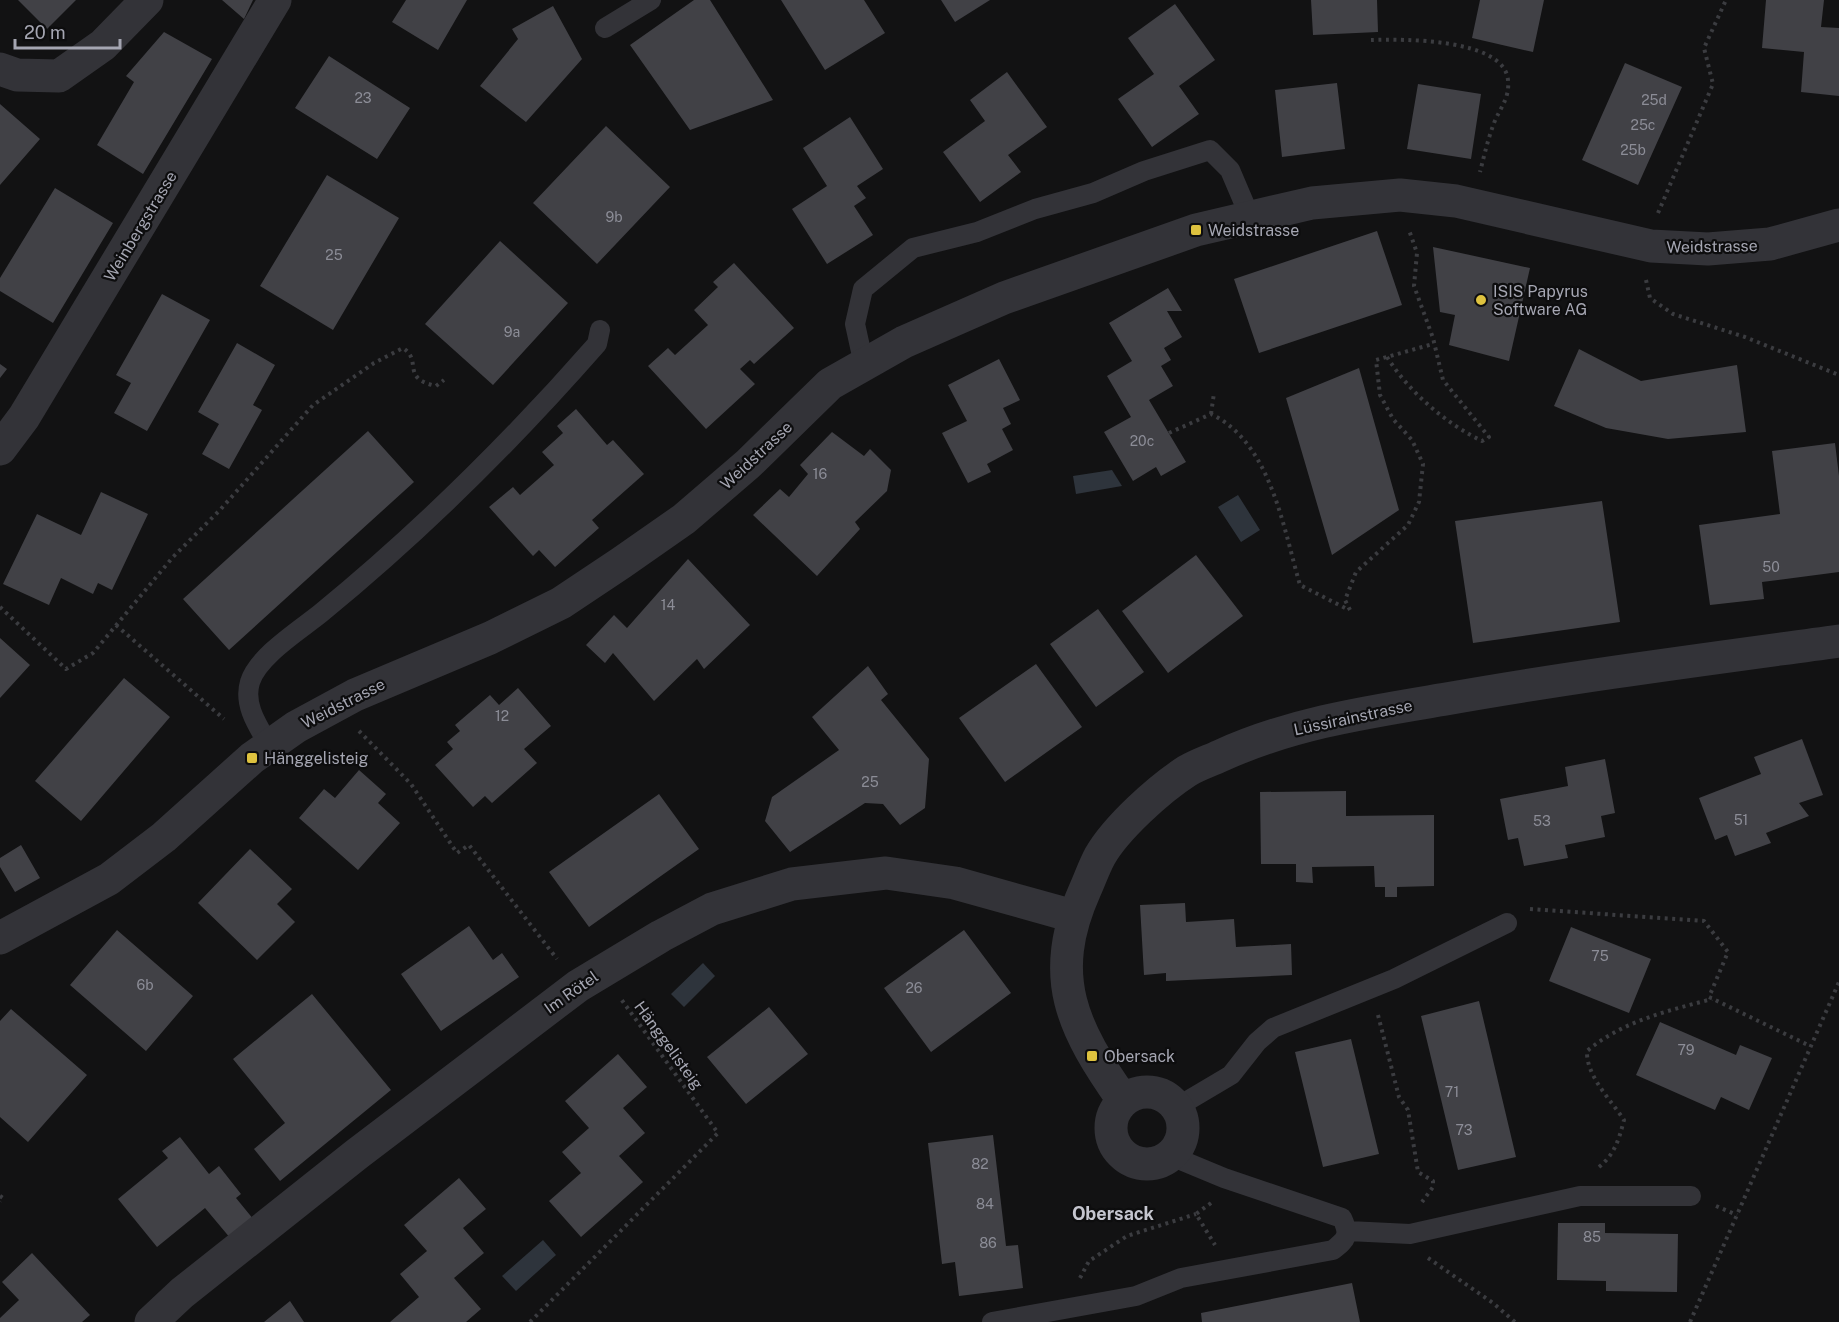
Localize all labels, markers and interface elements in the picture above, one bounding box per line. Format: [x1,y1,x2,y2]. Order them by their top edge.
scale bar [15,12,120,50]
text: 20 m [24,22,66,43]
house number: 23 [354,90,372,106]
house number: 25d [1641,92,1667,108]
house number: 25c [1631,117,1655,133]
house number: 25b [1620,142,1646,158]
street label: Weinbergstrasse [100,168,181,285]
house number: 9b [605,209,623,225]
place label: Weidstrasse [1208,221,1299,240]
marker: Weidstrasse [1189,223,1203,237]
street label: Weidstrasse [1666,236,1758,257]
house number: 25 [325,247,343,263]
place label: ISIS Papyrus Software AG [1493,282,1588,319]
marker: ISIS Papyrus Software AG [1474,293,1488,307]
house number: 9a [504,324,520,340]
street label: Weidstrasse [717,417,796,493]
house number: 20c [1130,433,1154,449]
house number: 16 [813,466,827,482]
house number: 50 [1762,559,1780,575]
house number: 14 [661,597,675,613]
street label: Weidstrasse [298,674,388,733]
street label: Lüssirainstrasse [1292,696,1414,739]
house number: 12 [495,708,509,724]
place label: Hänggelisteig [264,749,368,768]
marker: Hänggelisteig [245,751,259,765]
house number: 25 [861,774,879,790]
house number: 51 [1734,812,1748,828]
house number: 53 [1533,813,1551,829]
house number: 75 [1591,948,1609,964]
street label: Im Rötel [541,967,602,1018]
house number: 6b [136,977,154,993]
house number: 26 [905,980,923,996]
street label: Hänggelisteig [630,997,707,1093]
house number: 79 [1678,1042,1695,1058]
place label: Obersack [1104,1047,1175,1066]
marker: Obersack [1085,1049,1099,1063]
house number: 71 [1445,1084,1459,1100]
house number: 73 [1456,1122,1473,1138]
house number: 82 [971,1156,989,1172]
house number: 84 [976,1196,994,1212]
district label: Obersack [1072,1203,1155,1224]
house number: 85 [1583,1229,1601,1245]
house number: 86 [979,1235,997,1251]

